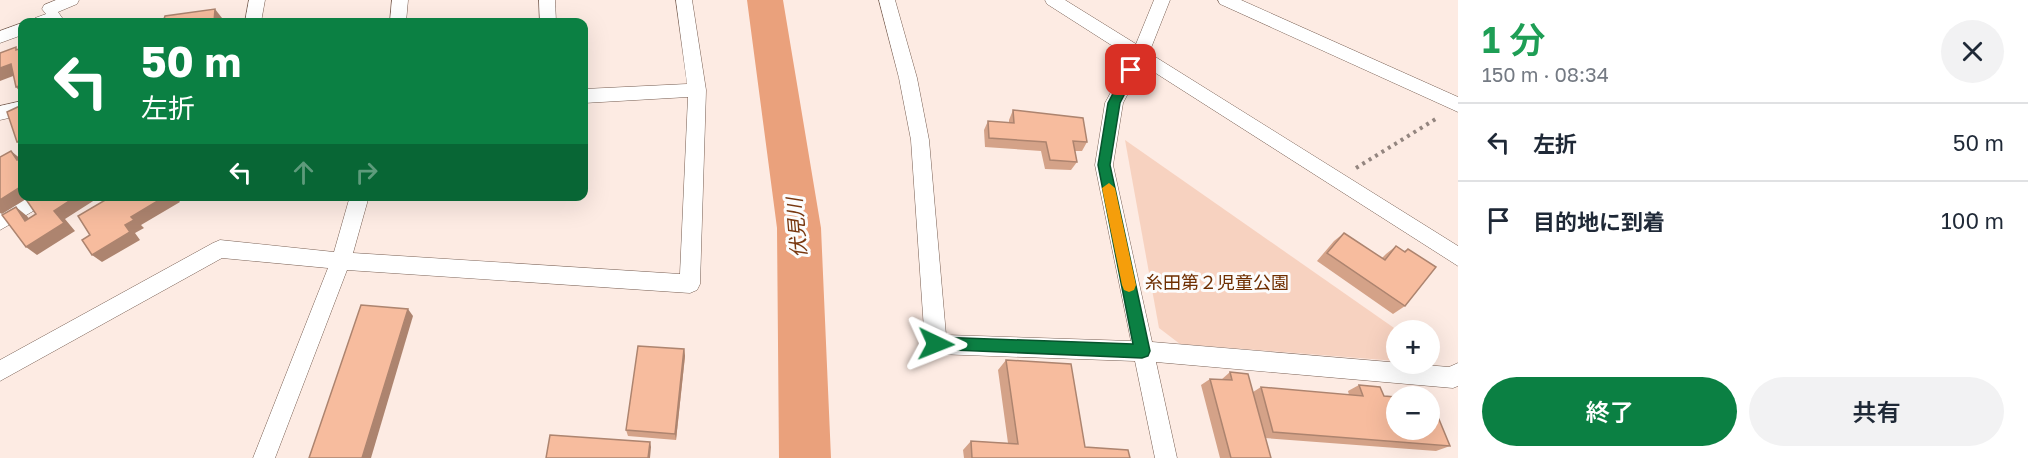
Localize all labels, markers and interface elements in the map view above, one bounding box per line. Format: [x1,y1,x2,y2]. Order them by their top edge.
text: 1 分 [1482,18,1545,61]
button: close [1941,20,2004,83]
text: 50 m [141,36,241,86]
icon: left [42,42,120,120]
pin [1105,44,1156,95]
icon: arrive [1114,53,1147,86]
text: 150 m · 08:34 [1482,62,1609,86]
text: 左折 [141,92,195,124]
icon: left [1482,126,1515,159]
text: 50 m [1953,129,2004,156]
text: 左折 [1533,130,1577,157]
icon: left [224,156,257,189]
icon: ahead [287,156,320,189]
icon: right [350,156,383,189]
water label: 伏見川 [781,195,811,259]
icon: arrive [1482,204,1515,237]
text: 100 m [1941,207,2004,234]
text: 目的地に到着 [1533,208,1665,235]
park label: 糸田第２児童公園 [1145,271,1289,293]
position arrow [904,312,968,376]
map controls [1386,320,1440,440]
button: + [1386,320,1440,374]
button: 終了 [1482,377,1737,446]
button: 共有 [1749,377,2004,446]
button: − [1386,386,1440,440]

